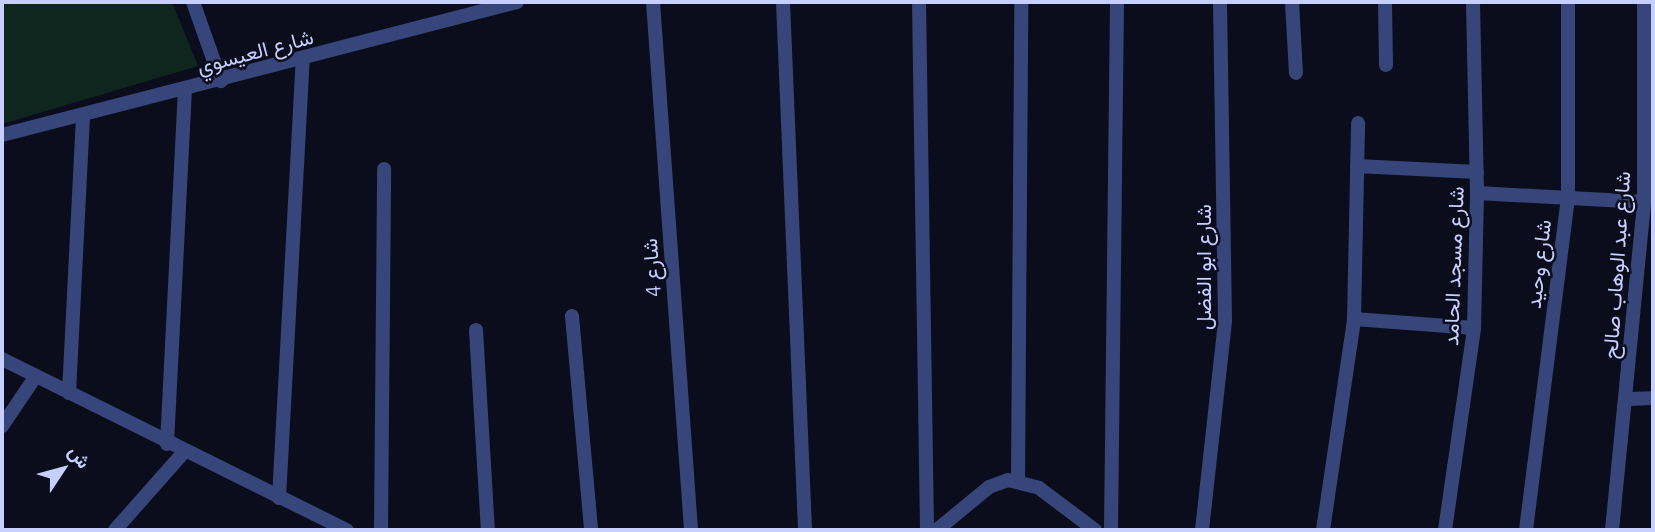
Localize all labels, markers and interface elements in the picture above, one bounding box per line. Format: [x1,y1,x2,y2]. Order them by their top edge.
street label: شارع العيسوي [194,23,316,79]
street label: شارع عبد الوهاب صالح [1597,170,1635,360]
street label: شارع مسجد الحامد [1438,186,1468,346]
street label: شارع ابو الفضل [1190,204,1216,330]
street label: شارع وحيد [1520,218,1556,310]
street label: شارع 4 [636,238,666,298]
north arrow [28,434,98,504]
text: ش [64,441,96,472]

